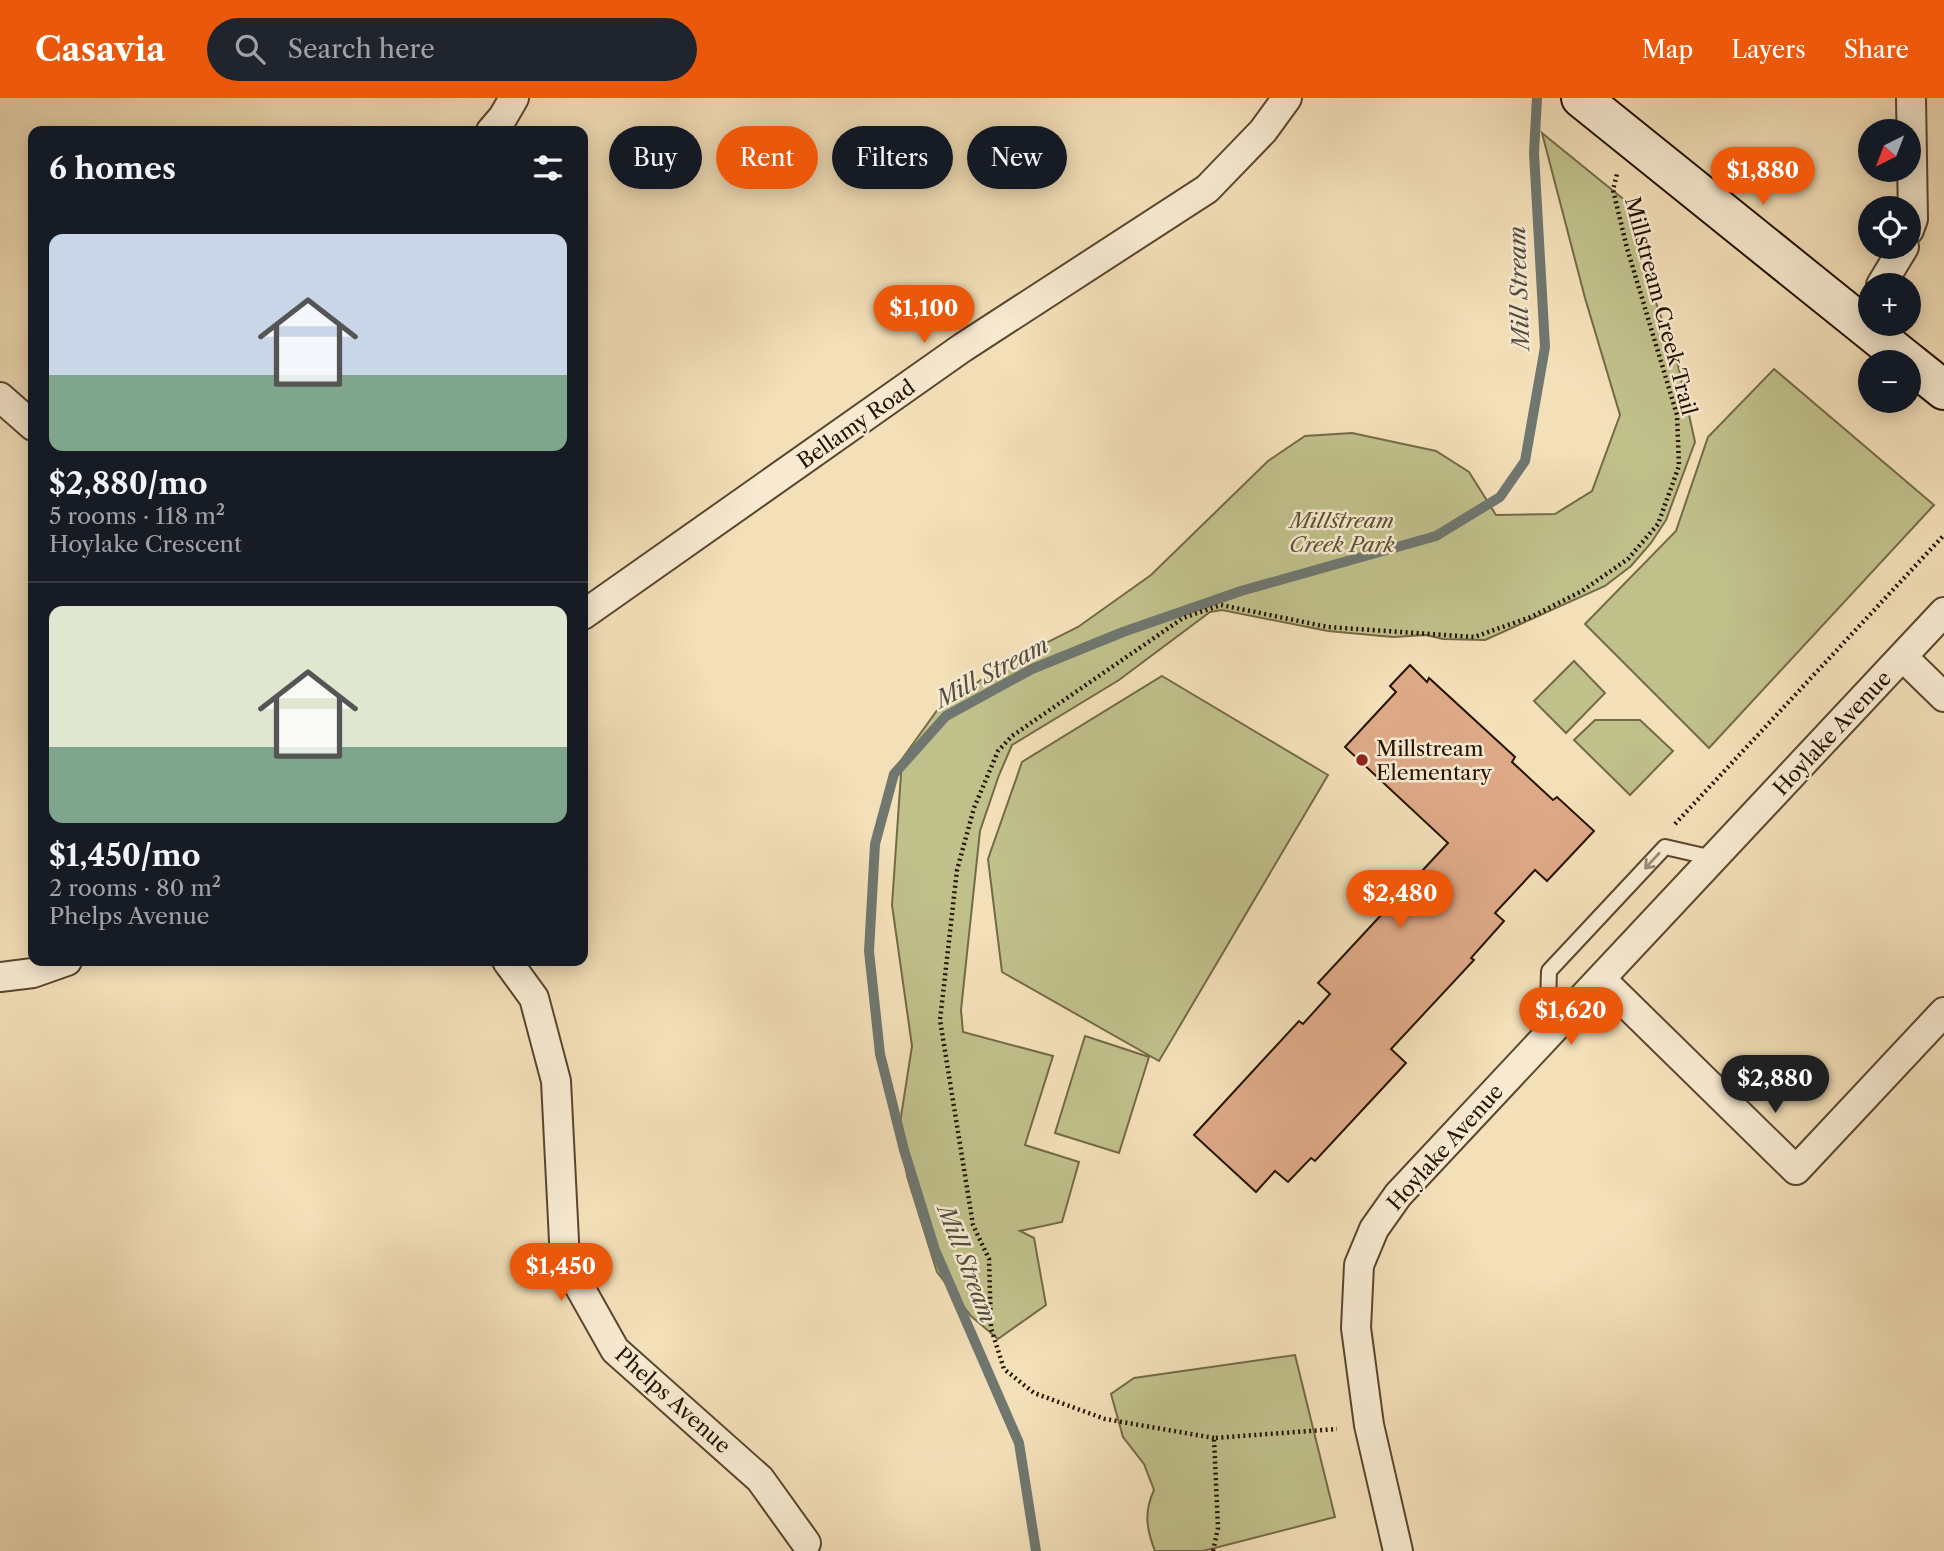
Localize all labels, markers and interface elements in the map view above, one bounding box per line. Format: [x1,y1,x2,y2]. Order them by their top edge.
search box [207,18,697,81]
text: Casavia [35,29,165,70]
icon: search [231,30,269,68]
text: Search here [287,33,435,65]
text: Map [1642,35,1693,64]
text: Layers [1731,35,1806,64]
text: Share [1844,35,1909,64]
north arrow [1858,119,1922,182]
map controls [1858,119,1921,413]
chip: Buy [609,126,702,189]
chip: Rent [716,126,818,189]
chip: Filters [832,126,953,189]
chip: New [967,126,1067,189]
pin: $1,880 [1706,148,1820,207]
icon: filters [529,149,567,187]
text: 6 homes [49,150,176,187]
text: $1,880 [1727,156,1799,184]
street label: Millstream Creek Trail [1620,194,1702,418]
button: locate [1858,196,1921,259]
water label: Mill Stream [1503,226,1535,353]
button: + [1858,273,1921,336]
icon: home [245,279,371,405]
pin: $1,100 [867,286,981,345]
text: $1,100 [890,294,958,322]
button: − [1858,350,1921,413]
street label: Bellamy Road [792,374,920,474]
text: $2,880/mo [49,465,207,502]
text: 5 rooms · 118 m² [49,502,225,530]
park label: Millstream Creek Park [1287,508,1395,557]
text: Hoylake Crescent [49,530,242,558]
water label: Mill Stream [928,631,1053,715]
icon: home [245,651,371,777]
street label: Hoylake Avenue [1768,666,1896,800]
place label: Millstream Elementary [1376,736,1492,785]
marker: Millstream Elementary [1354,752,1370,768]
text: $1,450/mo [49,837,201,874]
one-way arrow [1644,852,1661,869]
pin: $2,480 [1343,870,1457,930]
text: 2 rooms · 80 m² [49,874,221,902]
text: $2,480 [1362,879,1438,907]
text: Phelps Avenue [49,902,209,930]
pin: $1,620 [1514,988,1628,1047]
text: $1,620 [1535,996,1607,1024]
pin: $2,880 [1718,1056,1832,1115]
text: $2,880 [1737,1064,1813,1092]
street label: Hoylake Avenue [1382,1079,1508,1215]
water label: Mill Stream [931,1198,1002,1327]
pin: $1,450 [504,1244,618,1303]
text: $1,450 [526,1252,596,1280]
street label: Phelps Avenue [610,1342,736,1458]

